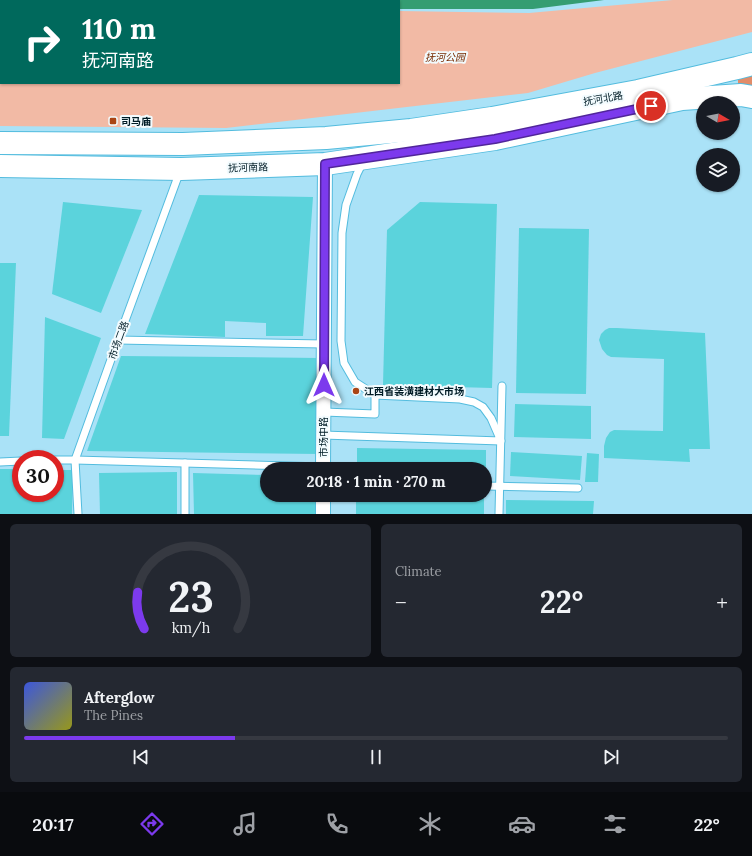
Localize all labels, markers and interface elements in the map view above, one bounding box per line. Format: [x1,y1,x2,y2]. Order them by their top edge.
text: 110 m [82,11,156,47]
icon: right [16,16,68,68]
text: 抚河南路 [82,49,154,72]
park label: 抚河公园 [425,51,467,64]
street label: 抚河北路 [582,89,624,108]
pin [634,89,668,123]
icon: arrive [640,95,662,117]
north arrow [696,96,740,140]
map controls [696,96,740,192]
place label: 司马庙 [121,115,151,128]
marker: 司马庙 [108,116,118,126]
button: layers [696,148,740,192]
street label: 抚河南路 [228,160,268,175]
street label: 市场二路 [106,319,131,361]
position arrow [303,364,345,406]
place label: 江西省装潢建材大市场 [364,385,464,398]
marker: 江西省装潢建材大市场 [351,386,361,396]
street label: 市场中路 [317,417,330,457]
speed limit sign: 30 [12,450,64,502]
text: 20:18 · 1 min · 270 m [306,472,446,491]
text: Climate [395,563,442,580]
text: 23 [168,569,213,622]
text: 22° [540,583,583,621]
text: − [395,588,407,616]
text: + [716,588,728,616]
text: km/h [171,618,210,637]
text: Afterglow [84,688,154,707]
text: The Pines [84,707,143,724]
icon: previous [130,746,152,768]
icon: pause [365,746,387,768]
icon: next [600,746,622,768]
icon: directions [138,810,166,838]
icon: music [231,810,259,838]
icon: phone [323,810,351,838]
icon: climate [416,810,444,838]
icon: car [508,810,536,838]
icon: filters [601,810,629,838]
text: 20:17 [32,813,74,836]
text: 22° [694,813,720,836]

